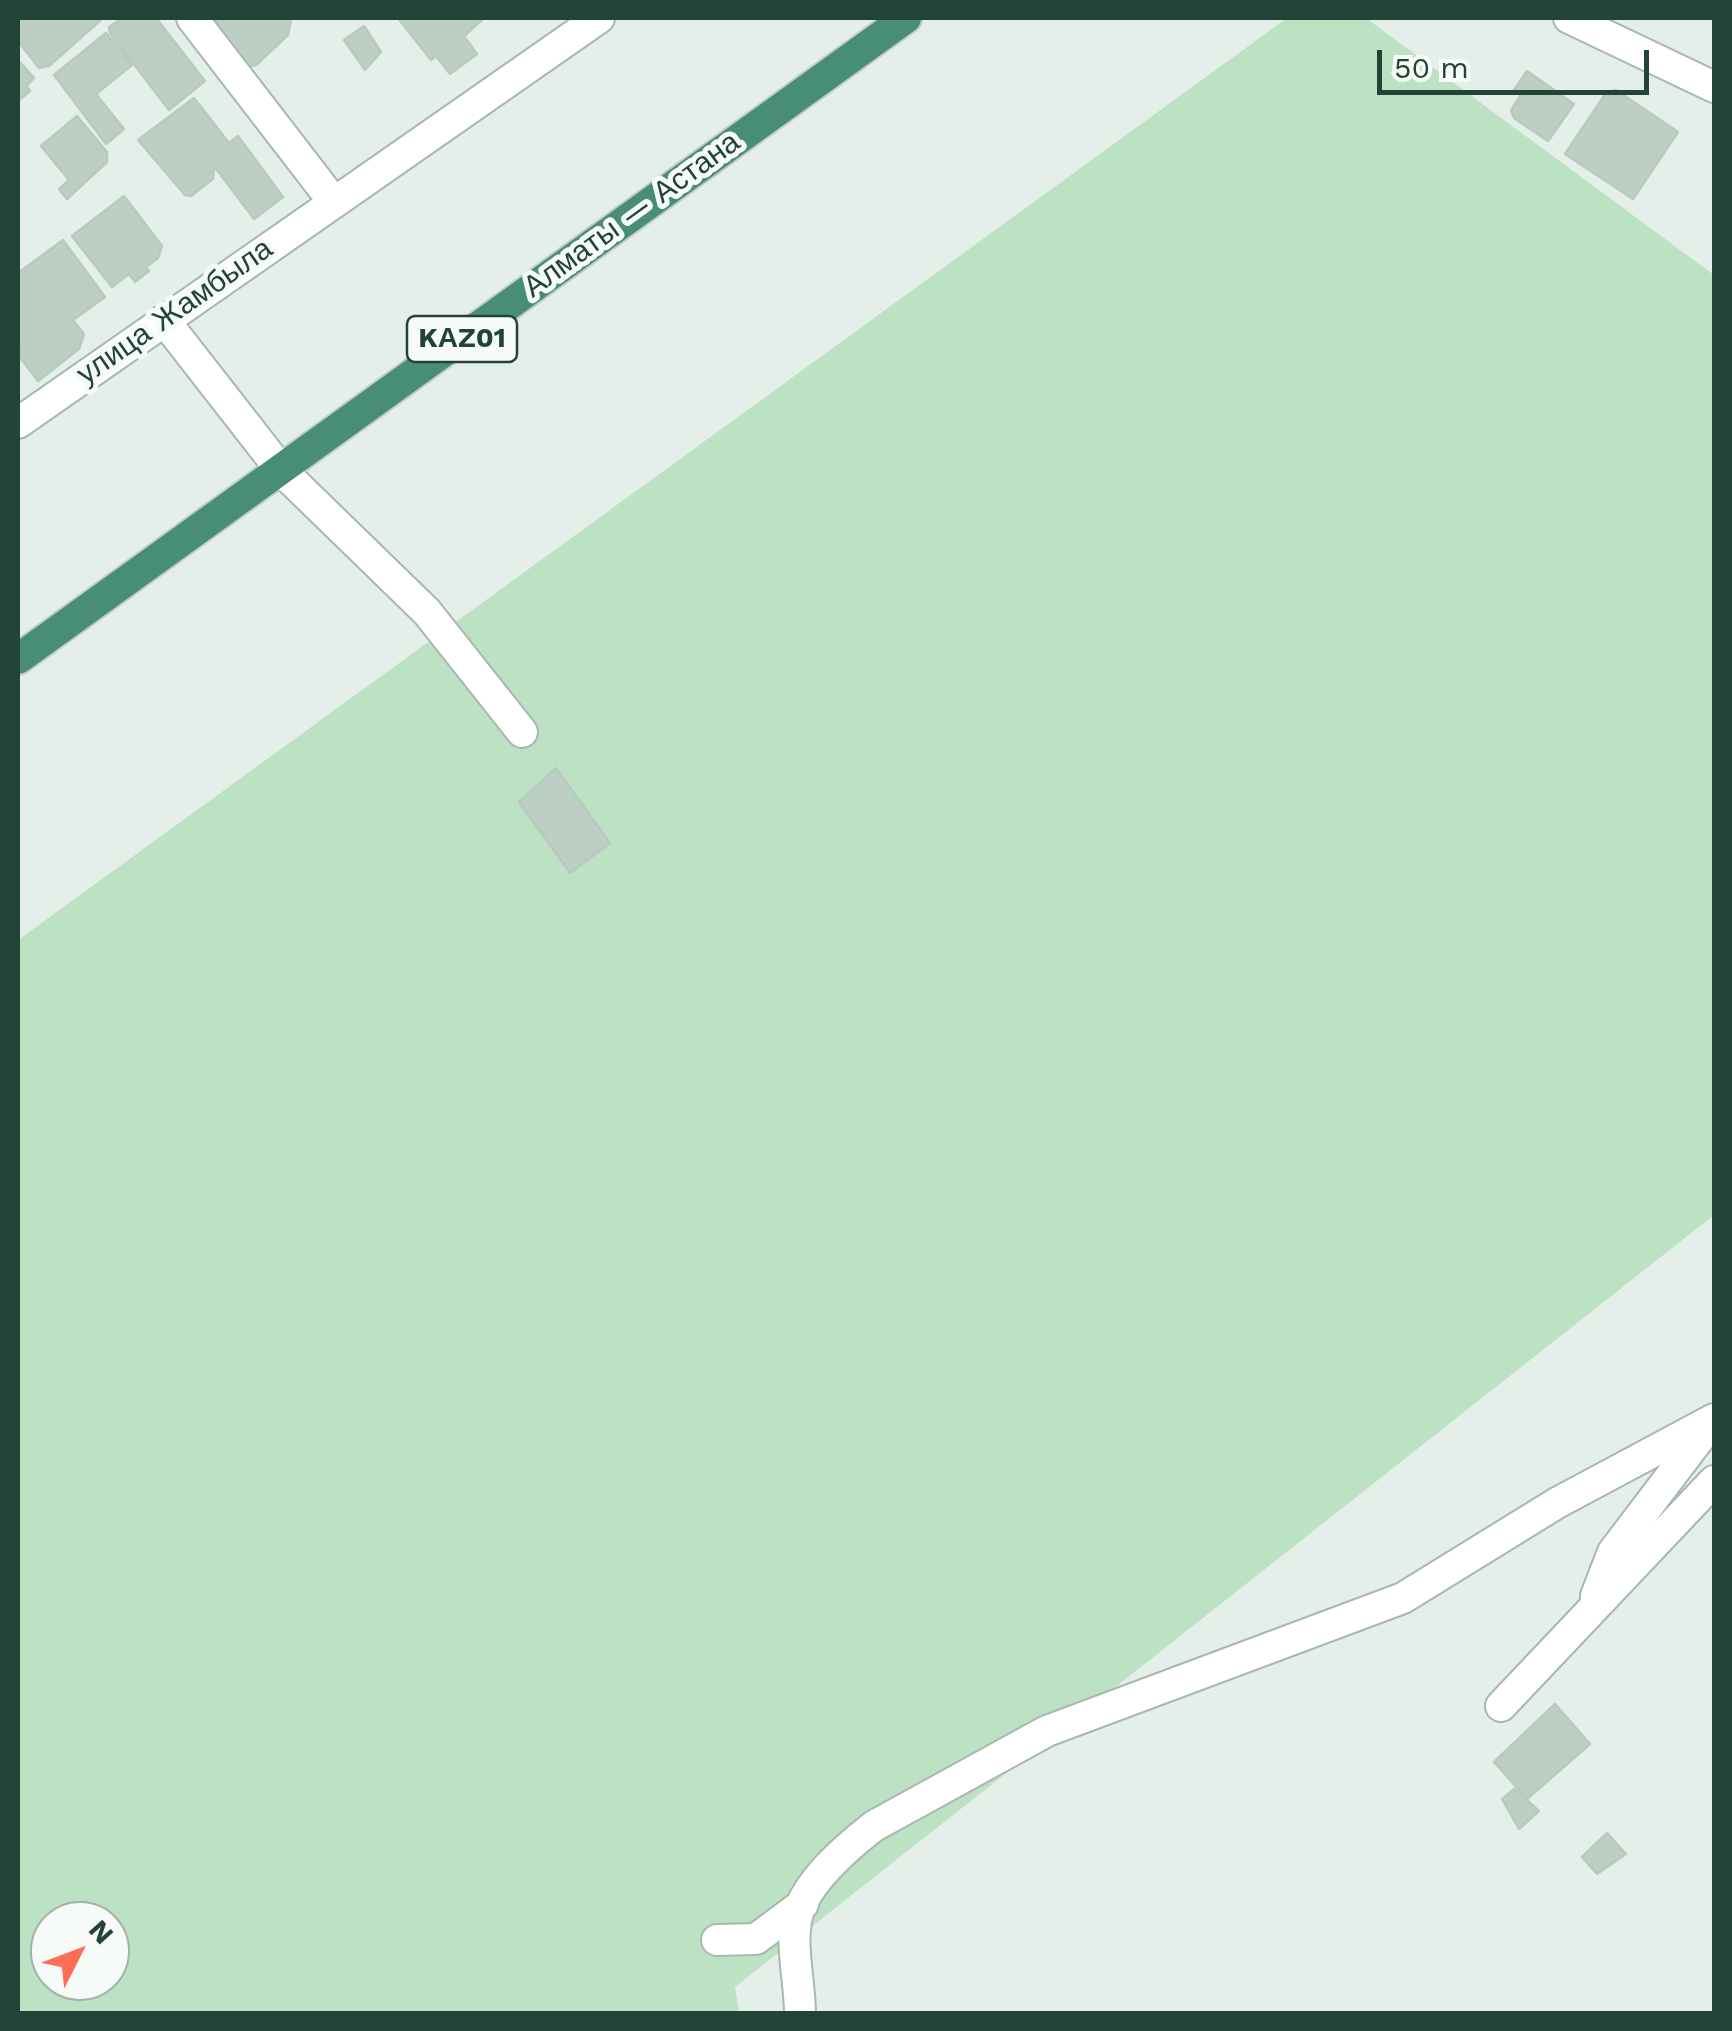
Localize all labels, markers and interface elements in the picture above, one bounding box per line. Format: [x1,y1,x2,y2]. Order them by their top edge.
scale bar [1382,30,1654,92]
text: 50 m [1394,50,1469,85]
street label: Алматы — Астана [517,124,747,306]
street label: улица Жамбыла [70,231,280,393]
road number: KАZ01 [407,316,517,362]
north arrow [30,1901,130,2001]
text: N [82,1913,120,1951]

